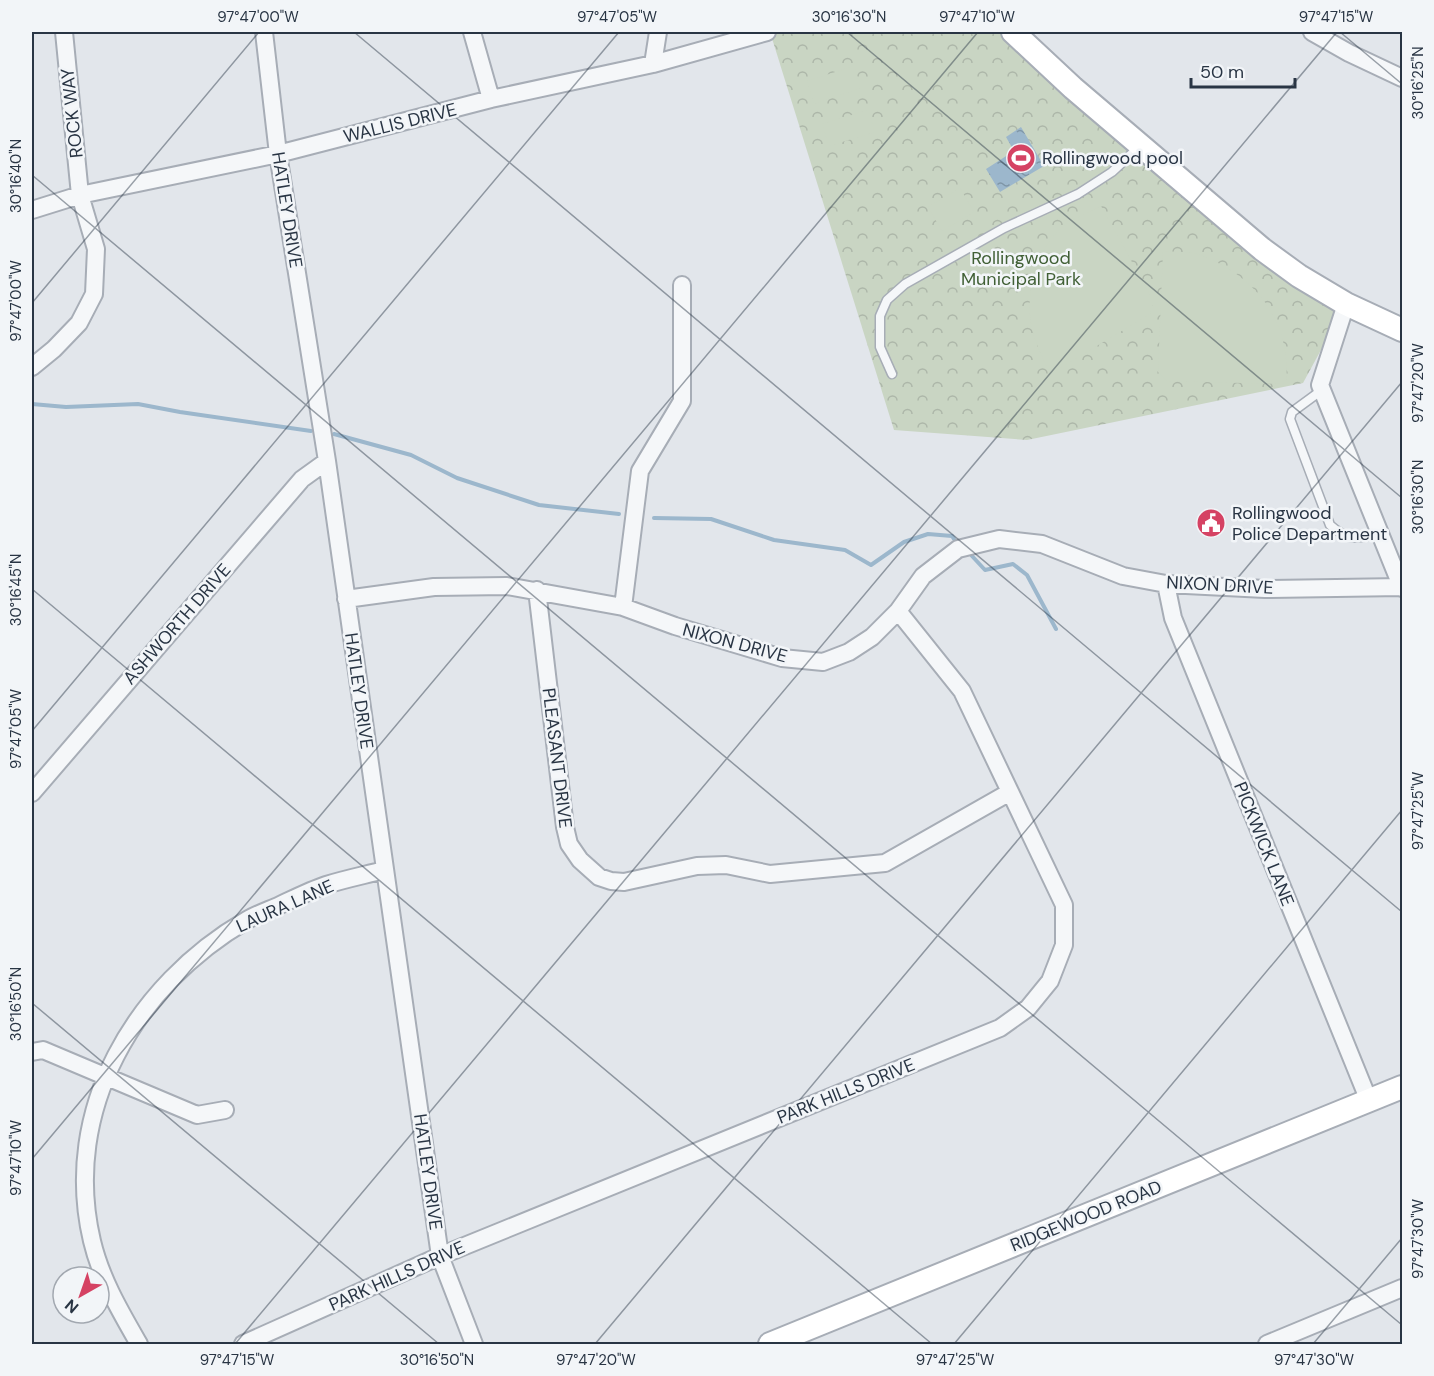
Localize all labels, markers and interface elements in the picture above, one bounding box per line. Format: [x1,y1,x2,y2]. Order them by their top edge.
text: 97°47'00"W [217,7,299,27]
text: 97°47'05"W [577,7,658,27]
text: 30°16'30"N [812,7,886,27]
text: 97°47'10"W [939,7,1015,27]
text: 97°47'15"W [1299,7,1374,27]
text: 30°16'25"N [1408,46,1428,120]
scale bar [1191,51,1294,89]
text: 50 m [1200,60,1244,84]
street label: ROCK WAY [55,66,89,159]
street label: WALLIS DRIVE [341,97,459,149]
text: 30°16'40"N [6,139,26,213]
sports icon: Rollingwood pool [1005,142,1037,174]
place label: Rollingwood pool [1042,146,1183,170]
street label: HATLEY DRIVE [266,150,308,270]
park label: Rollingwood Municipal Park [961,246,1081,291]
text: 97°47'00"W [6,260,26,342]
text: 97°47'20"W [1408,343,1428,423]
text: 30°16'30"N [1408,460,1428,534]
place label: Rollingwood Police Department [1232,501,1387,546]
public building icon: Rollingwood Police Department [1195,507,1227,539]
text: 30°16'45"N [6,554,26,626]
street label: ASHWORTH DRIVE [118,558,236,690]
street label: NIXON DRIVE [1166,570,1274,600]
street label: NIXON DRIVE [680,618,790,668]
street label: HATLEY DRIVE [339,631,379,751]
street label: PLEASANT DRIVE [536,686,578,830]
text: 97°47'05"W [6,688,26,769]
text: 97°47'25"W [1408,771,1428,850]
street label: PICKWICK LANE [1228,778,1300,910]
street label: LAURA LANE [233,874,337,938]
text: 30°16'50"N [6,967,26,1041]
street label: PARK HILLS DRIVE [774,1052,918,1130]
street label: HATLEY DRIVE [408,1112,448,1232]
text: 97°47'10"W [6,1120,26,1196]
street label: RIDGEWOOD ROAD [1007,1175,1165,1257]
text: 97°47'30"W [1408,1198,1428,1279]
street label: PARK HILLS DRIVE [325,1235,469,1317]
north arrow [51,1265,111,1325]
text: N [60,1294,83,1318]
text: 97°47'15"W [200,1350,275,1370]
text: 30°16'50"N [400,1350,474,1370]
text: 97°47'20"W [556,1350,636,1370]
text: 97°47'25"W [916,1350,995,1370]
text: 97°47'30"W [1274,1350,1355,1370]

